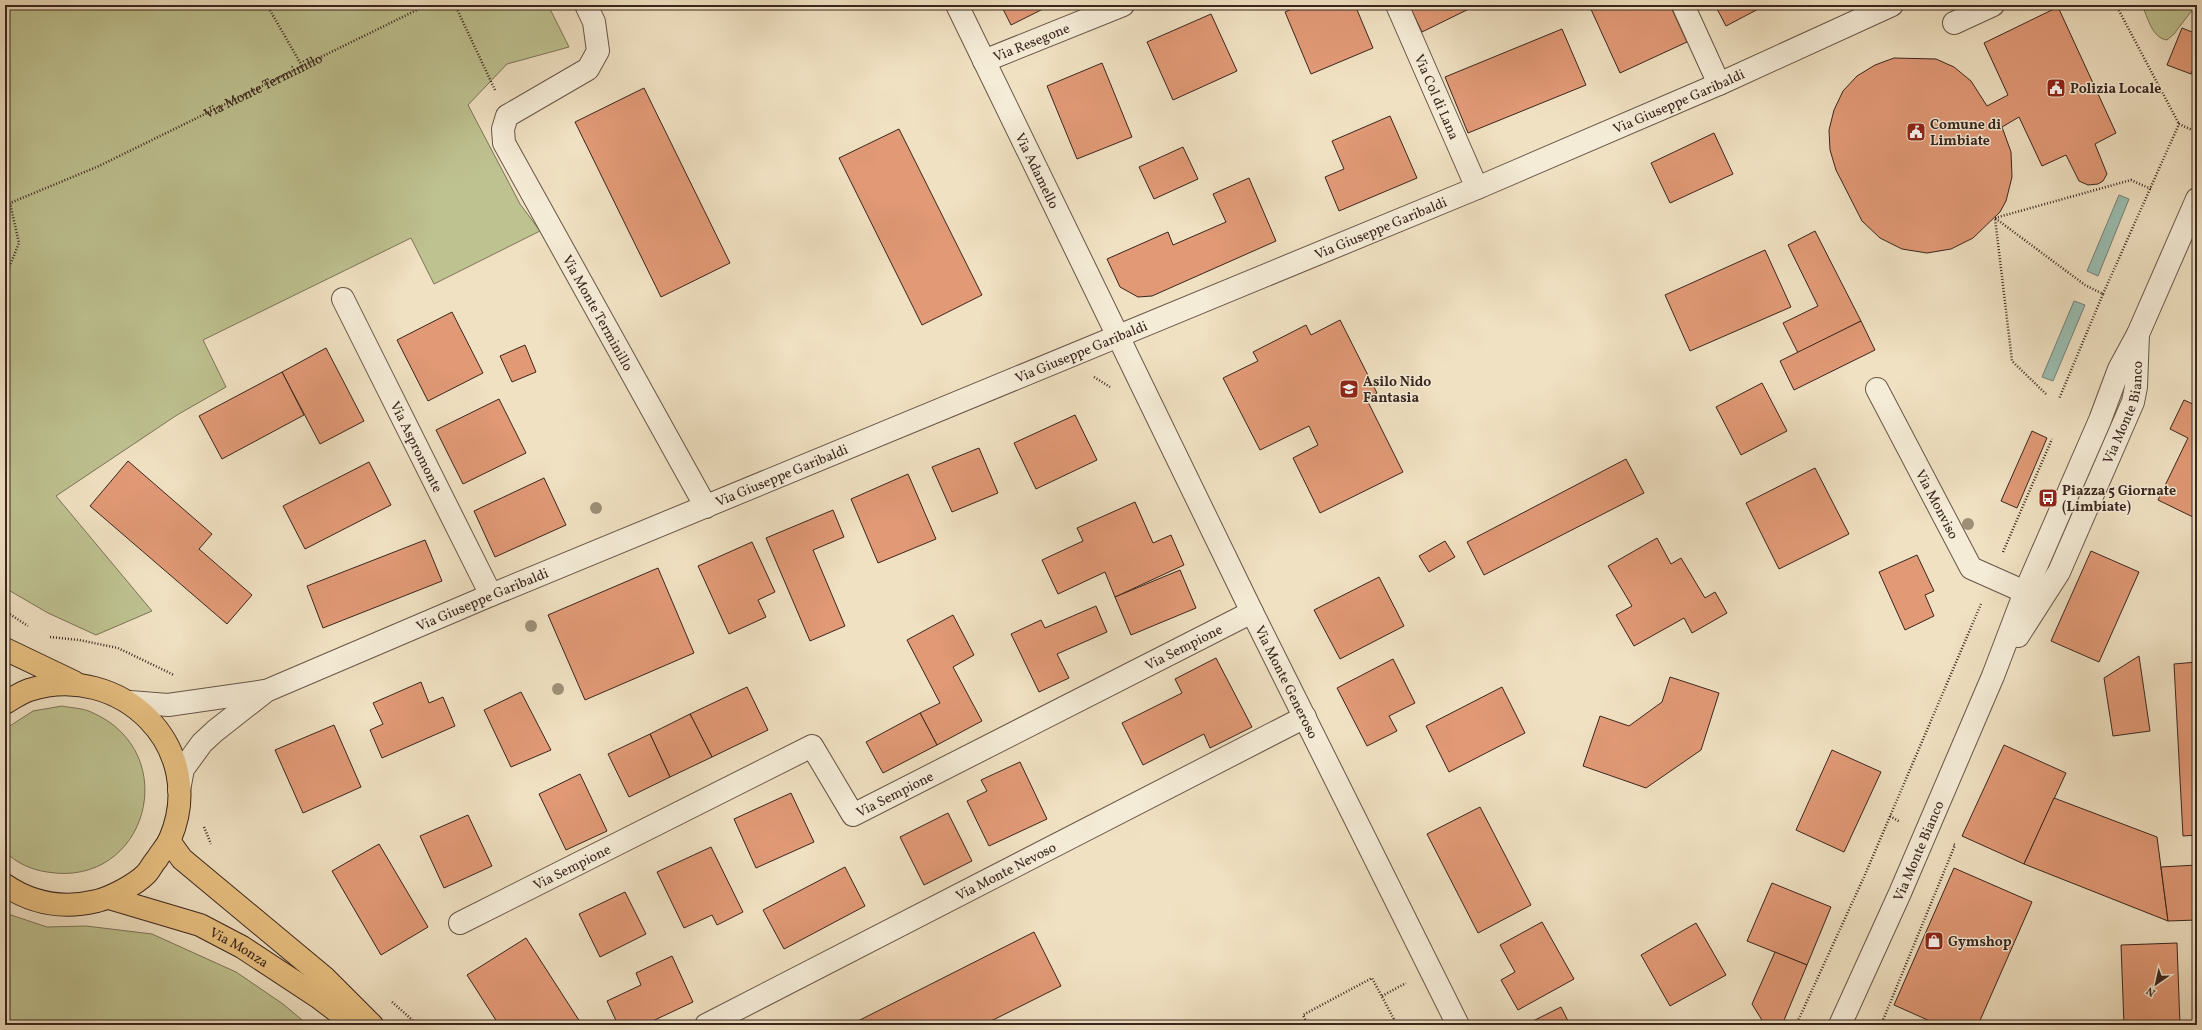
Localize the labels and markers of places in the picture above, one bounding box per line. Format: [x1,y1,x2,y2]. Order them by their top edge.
public building icon: Polizia Locale [2045,77,2067,99]
place label: Polizia Locale [2070,80,2161,99]
place label: Comune di Limbiate [1930,116,2001,151]
public building icon: Comune di Limbiate [1905,121,1927,143]
place label: Asilo Nido Fantasia [1363,373,1431,408]
school or university icon: Asilo Nido Fantasia [1338,378,1360,400]
place label: Piazza 5 Giornate (Limbiate) [2062,482,2176,517]
bus stop icon: Piazza 5 Giornate (Limbiate) [2037,487,2059,509]
shop icon: Gymshop [1923,930,1945,952]
place label: Gymshop [1948,933,2012,952]

